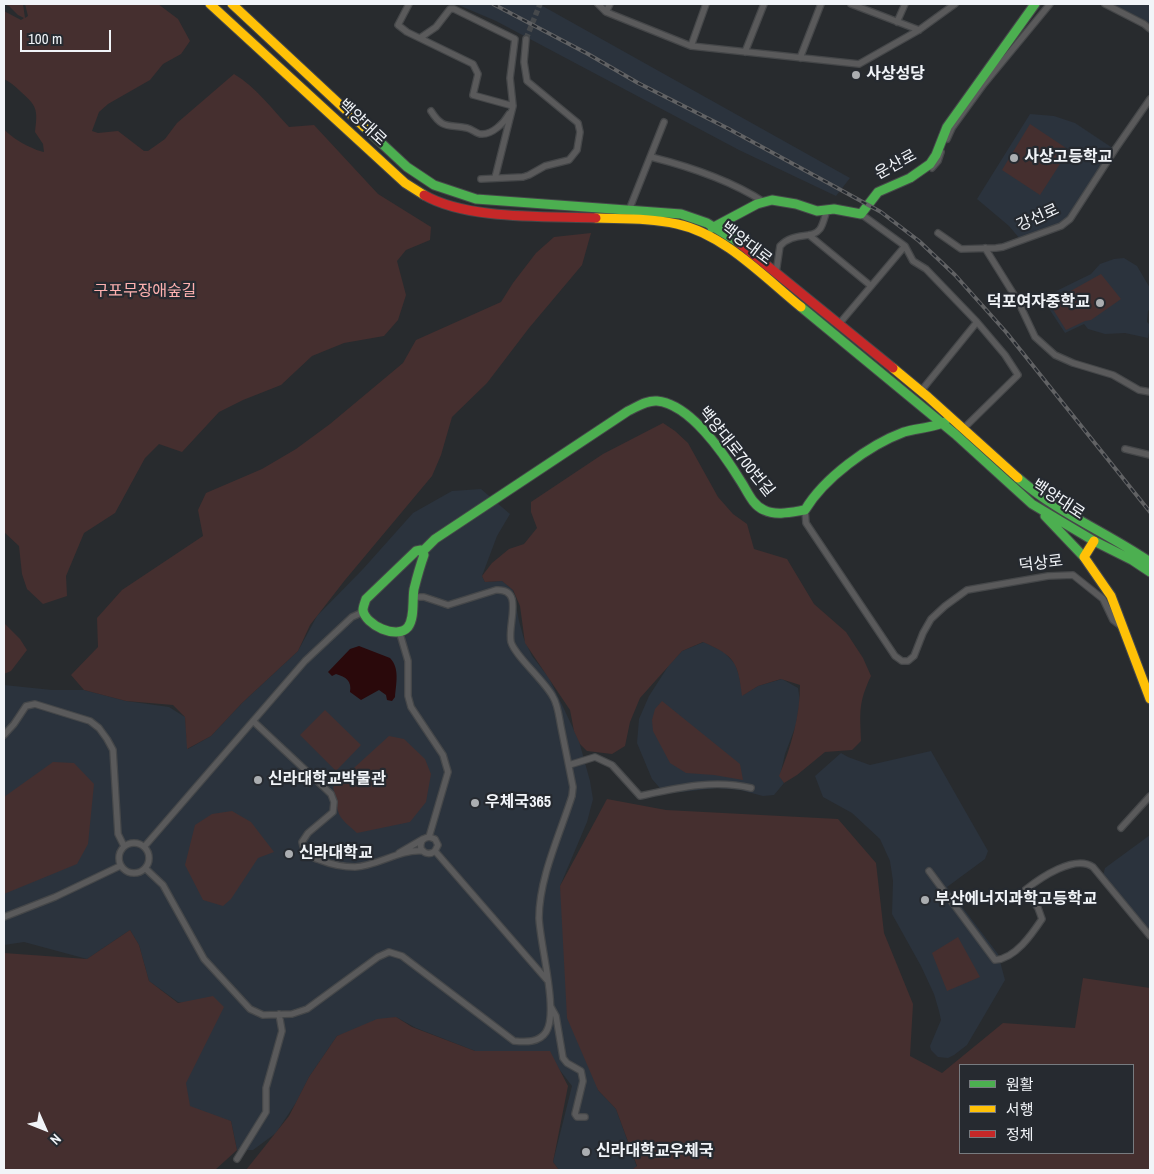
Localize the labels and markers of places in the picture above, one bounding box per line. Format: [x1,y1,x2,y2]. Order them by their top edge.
place label: 사상성당 [866,65,925,85]
marker: 사상성당 [850,69,862,81]
place label: 사상고등학교 [1024,148,1112,168]
marker: 사상고등학교 [1008,152,1020,164]
place label: 덕포여자중학교 [987,293,1090,313]
marker: 덕포여자중학교 [1094,297,1106,309]
place label: 신라대학교박물관 [268,770,386,790]
marker: 신라대학교박물관 [252,774,264,786]
place label: 우체국365 [485,793,551,813]
marker: 우체국365 [469,797,481,809]
place label: 신라대학교 [299,844,373,864]
marker: 신라대학교 [283,848,295,860]
place label: 부산에너지과학고등학교 [935,890,1097,910]
marker: 부산에너지과학고등학교 [919,894,931,906]
place label: 신라대학교우체국 [596,1142,714,1162]
marker: 신라대학교우체국 [580,1146,592,1158]

